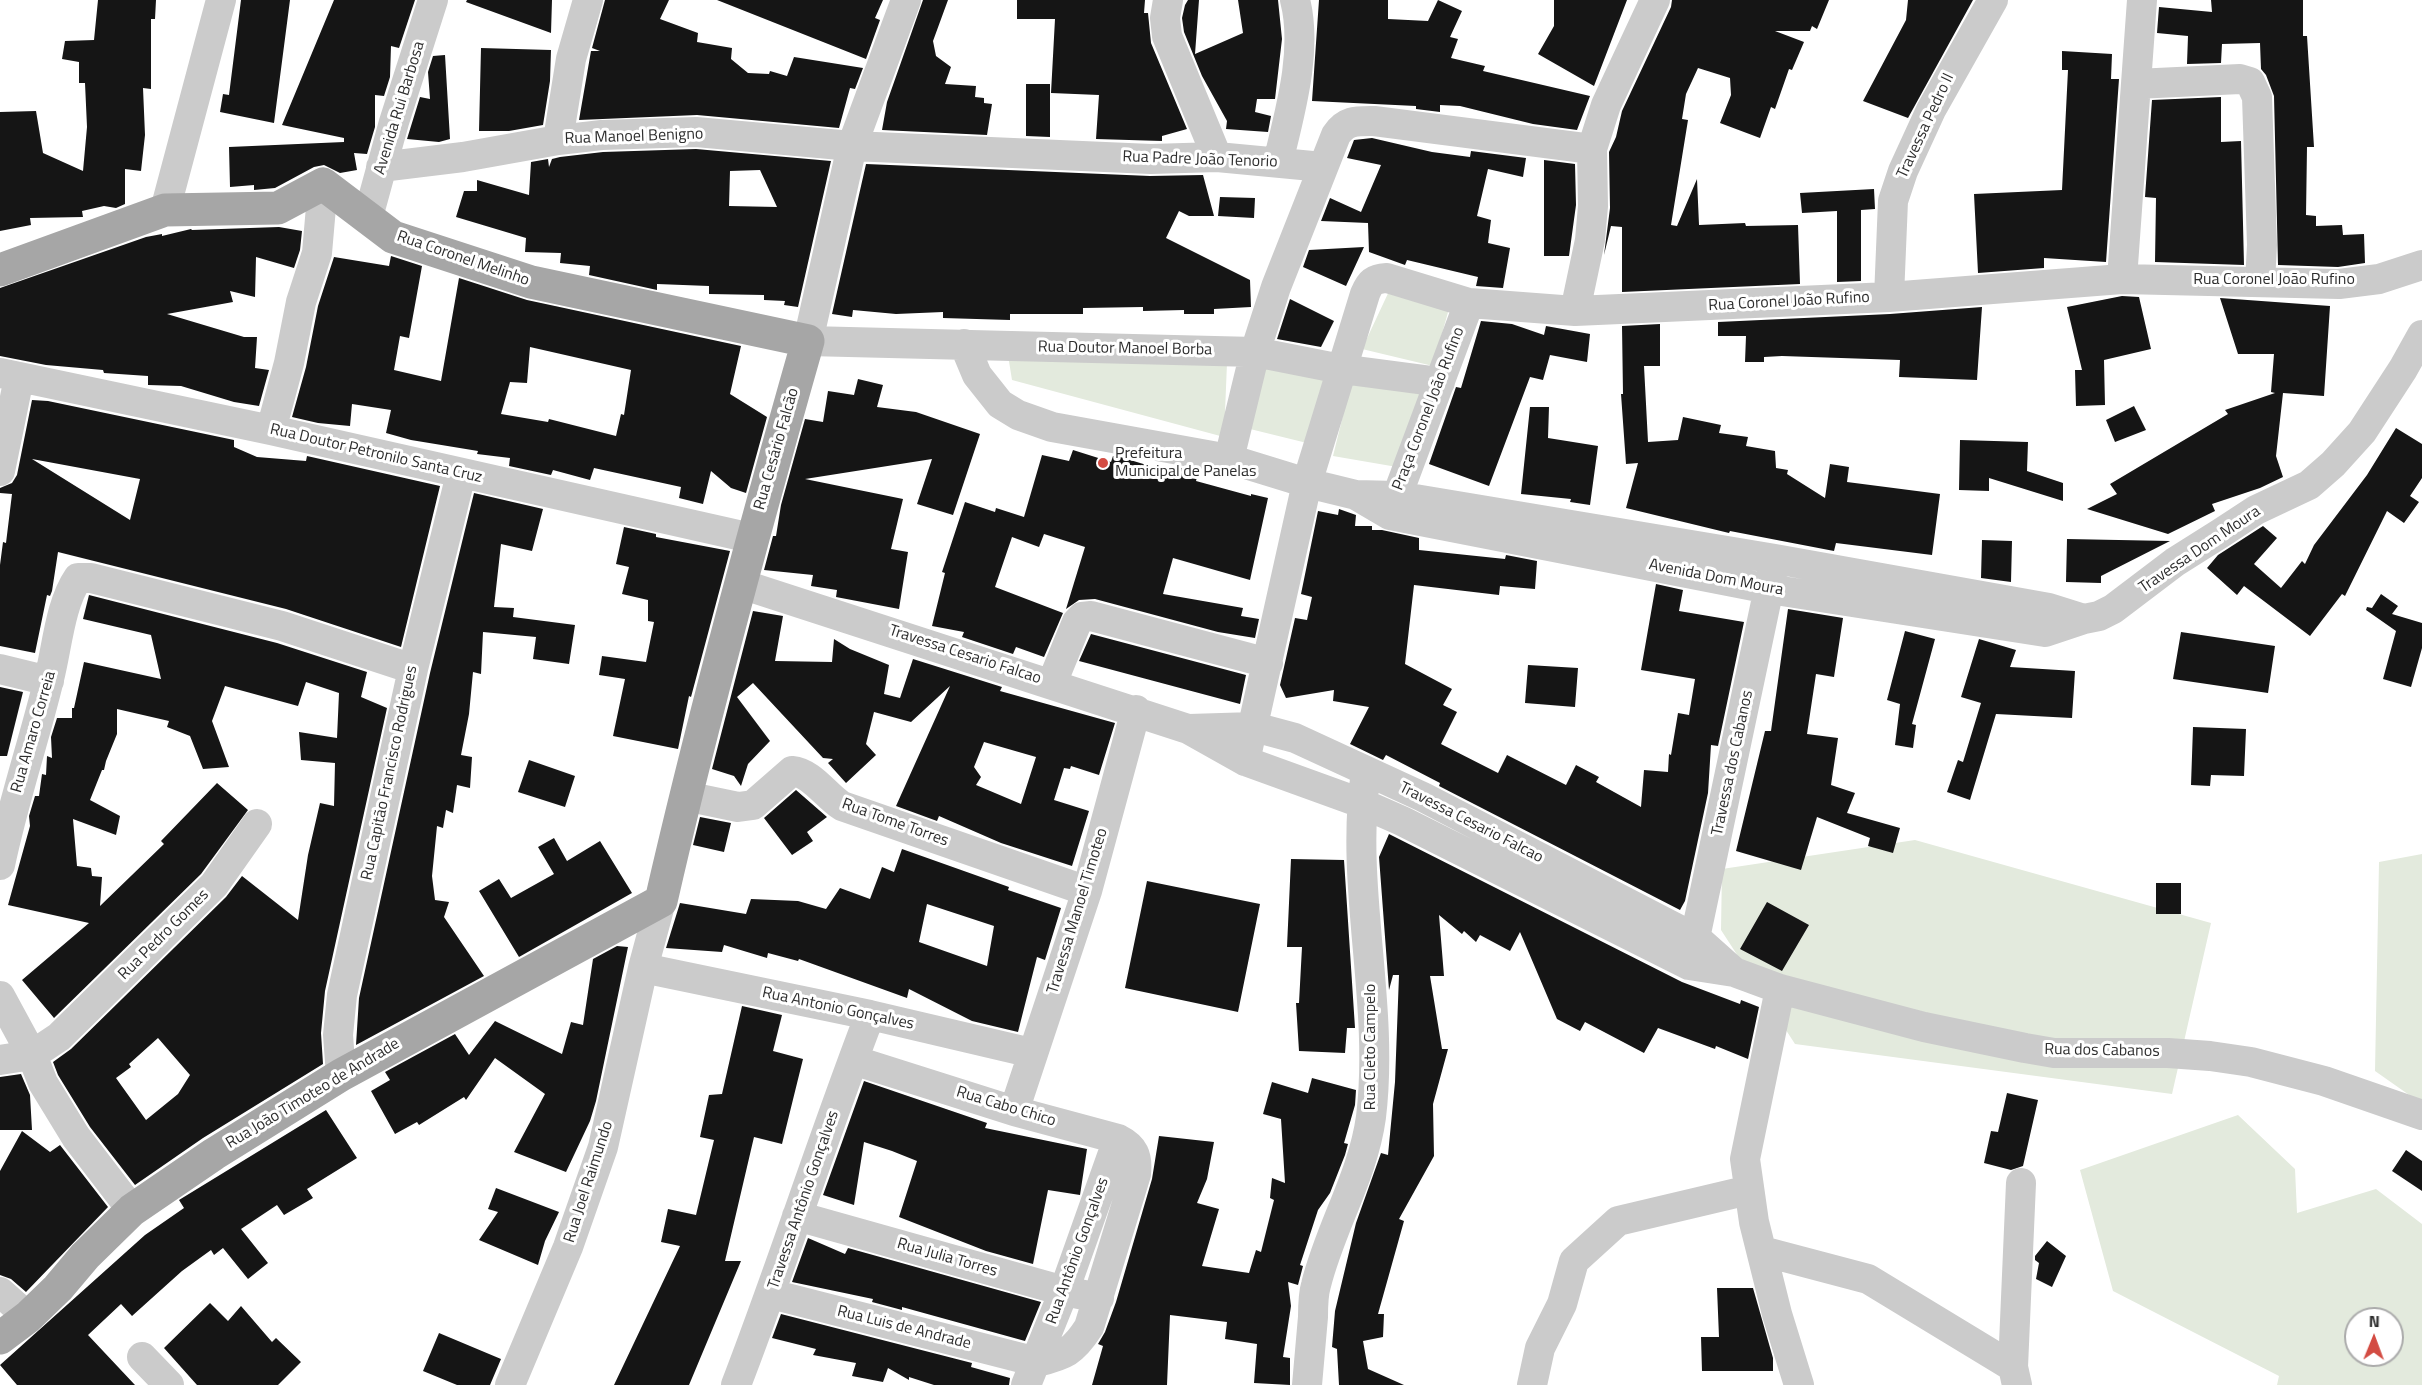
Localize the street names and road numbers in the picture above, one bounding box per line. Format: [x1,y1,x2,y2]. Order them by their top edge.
street label: Avenida Rui Barbosa [371,39,429,177]
street label: Travessa Pedro II [1893,70,1959,182]
street label: Rua Manoel Benigno [564,125,704,149]
street label: Rua Padre João Tenorio [1122,148,1278,172]
street label: Rua Coronel Melinho [394,227,532,291]
street label: Rua Coronel João Rufino [2193,270,2355,290]
street label: Rua Coronel João Rufino [1708,288,1870,316]
street label: Praça Coronel João Rufino [1389,325,1469,493]
street label: Rua Doutor Manoel Borba [1038,338,1212,360]
street label: Rua Cesário Falcão [750,386,804,512]
street label: Rua Doutor Petronilo Santa Cruz [268,420,484,488]
street label: Travessa Dom Moura [2136,502,2264,598]
street label: Avenida Dom Moura [1647,556,1785,600]
street label: Travessa Cesario Falcao [887,621,1043,689]
street label: Rua Capitão Francisco Rodrigues [358,664,422,882]
street label: Rua Amaro Correia [7,669,61,795]
street label: Travessa dos Cabanos [1708,689,1758,837]
street label: Travessa Cesario Falcao [1396,778,1546,868]
street label: Rua Tome Torres [839,795,951,851]
street label: Travessa Manoel Timoteo [1044,826,1112,996]
street label: Rua Pedro Gomes [115,886,213,984]
street label: Rua Antonio Gonçalves [760,984,916,1034]
street label: Rua Cleto Campelo [1361,984,1381,1110]
street label: Rua João Timoteo de Andrade [223,1035,403,1153]
street label: Rua dos Cabanos [2044,1040,2160,1062]
street label: Rua Cabo Chico [954,1083,1058,1131]
street label: Travessa Antônio Gonçalves [764,1108,844,1292]
street label: Rua Joel Raimundo [560,1119,618,1245]
street label: Rua Antônio Gonçalves [1043,1175,1113,1327]
street label: Rua Julia Torres [895,1235,999,1281]
street label: Rua Luis de Andrade [835,1302,973,1354]

